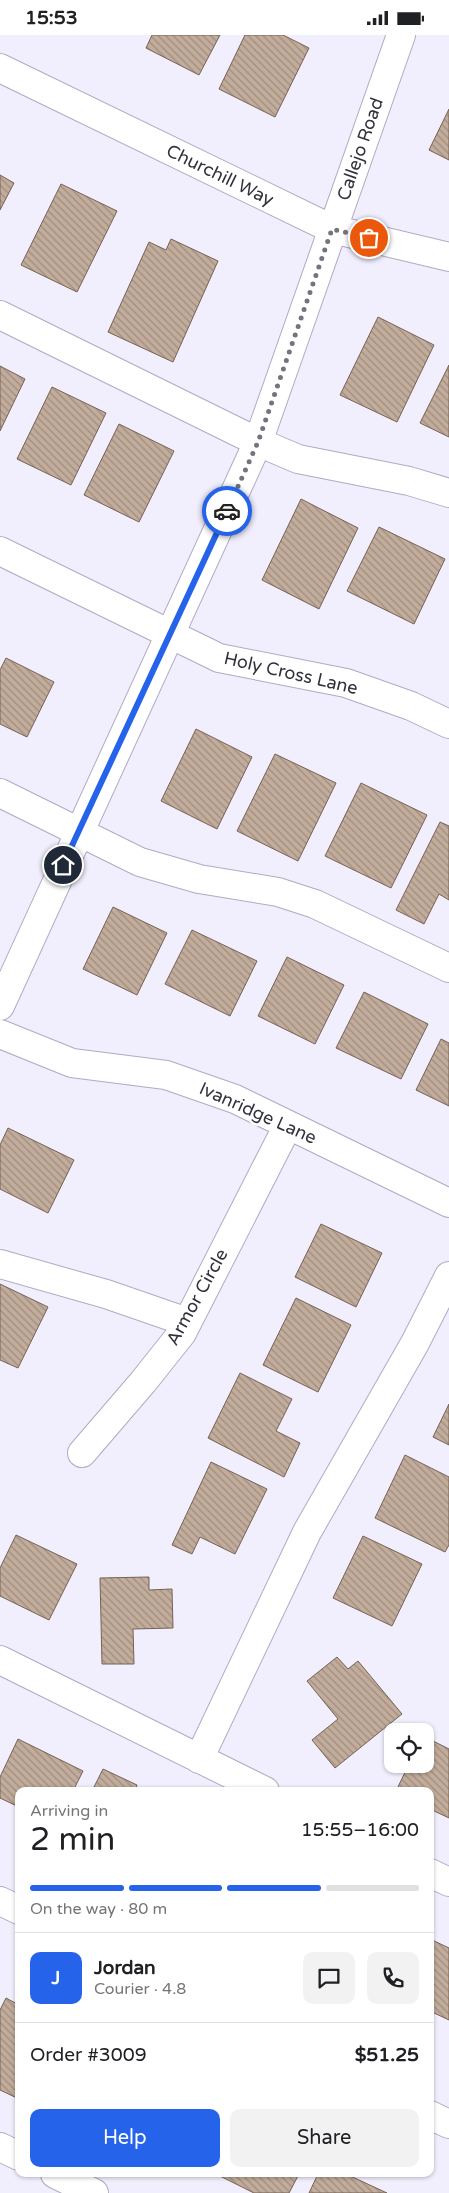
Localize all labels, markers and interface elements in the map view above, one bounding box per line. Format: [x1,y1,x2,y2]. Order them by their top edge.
text: 15:53 [25,7,78,29]
street label: Callejo Road [332,95,388,203]
street label: Churchill Way [163,140,278,211]
pin [348,217,390,259]
icon: bag [355,224,383,252]
courier [202,486,252,536]
icon: car [213,497,241,525]
street label: Holy Cross Lane [222,647,360,699]
pin [42,844,84,886]
icon: home [49,851,77,879]
street label: Ivanridge Lane [196,1077,320,1149]
street label: Armor Circle [161,1245,233,1349]
map controls [384,1723,434,1773]
button: locate [384,1723,434,1773]
text: Arriving in [30,1801,108,1821]
text: 15:55–16:00 [301,1819,419,1841]
text: 2 min [30,1821,115,1859]
text: On the way · 80 m [30,1899,167,1919]
button: chat [303,1952,355,2004]
button: phone [367,1952,419,2004]
text: Jordan [94,1957,156,1979]
text: J [52,1967,60,1989]
text: Courier · 4.8 [94,1979,186,1999]
text: Order #3009 [30,2044,147,2066]
text: $51.25 [355,2044,419,2066]
button: Help [30,2109,220,2167]
button: Share [230,2109,419,2167]

